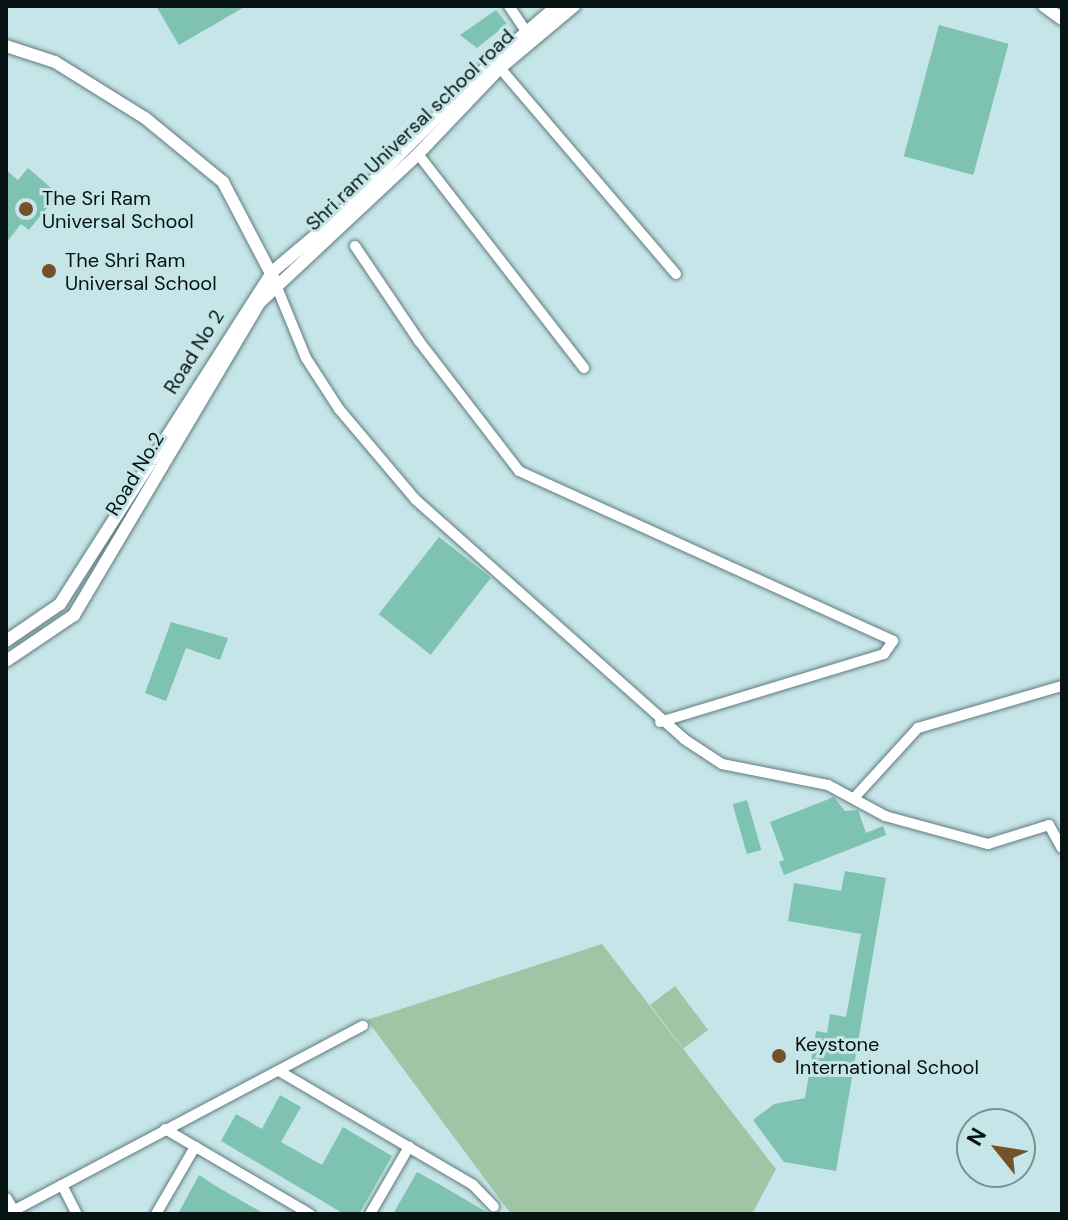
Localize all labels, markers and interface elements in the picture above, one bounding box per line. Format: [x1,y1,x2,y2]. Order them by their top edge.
street label: Shri ram Universal school road [301,24,519,236]
place label: The Sri Ram Universal School [42,186,194,233]
marker: The Sri Ram Universal School [17,200,35,218]
place label: The Shri Ram Universal School [65,248,217,295]
marker: The Shri Ram Universal School [40,262,58,280]
street label: Road No 2 [159,306,229,398]
street label: Road No.2 [101,428,169,520]
place label: Keystone International School [795,1032,979,1079]
marker: Keystone International School [770,1047,788,1065]
north arrow [956,1108,1036,1188]
text: N [960,1123,993,1151]

